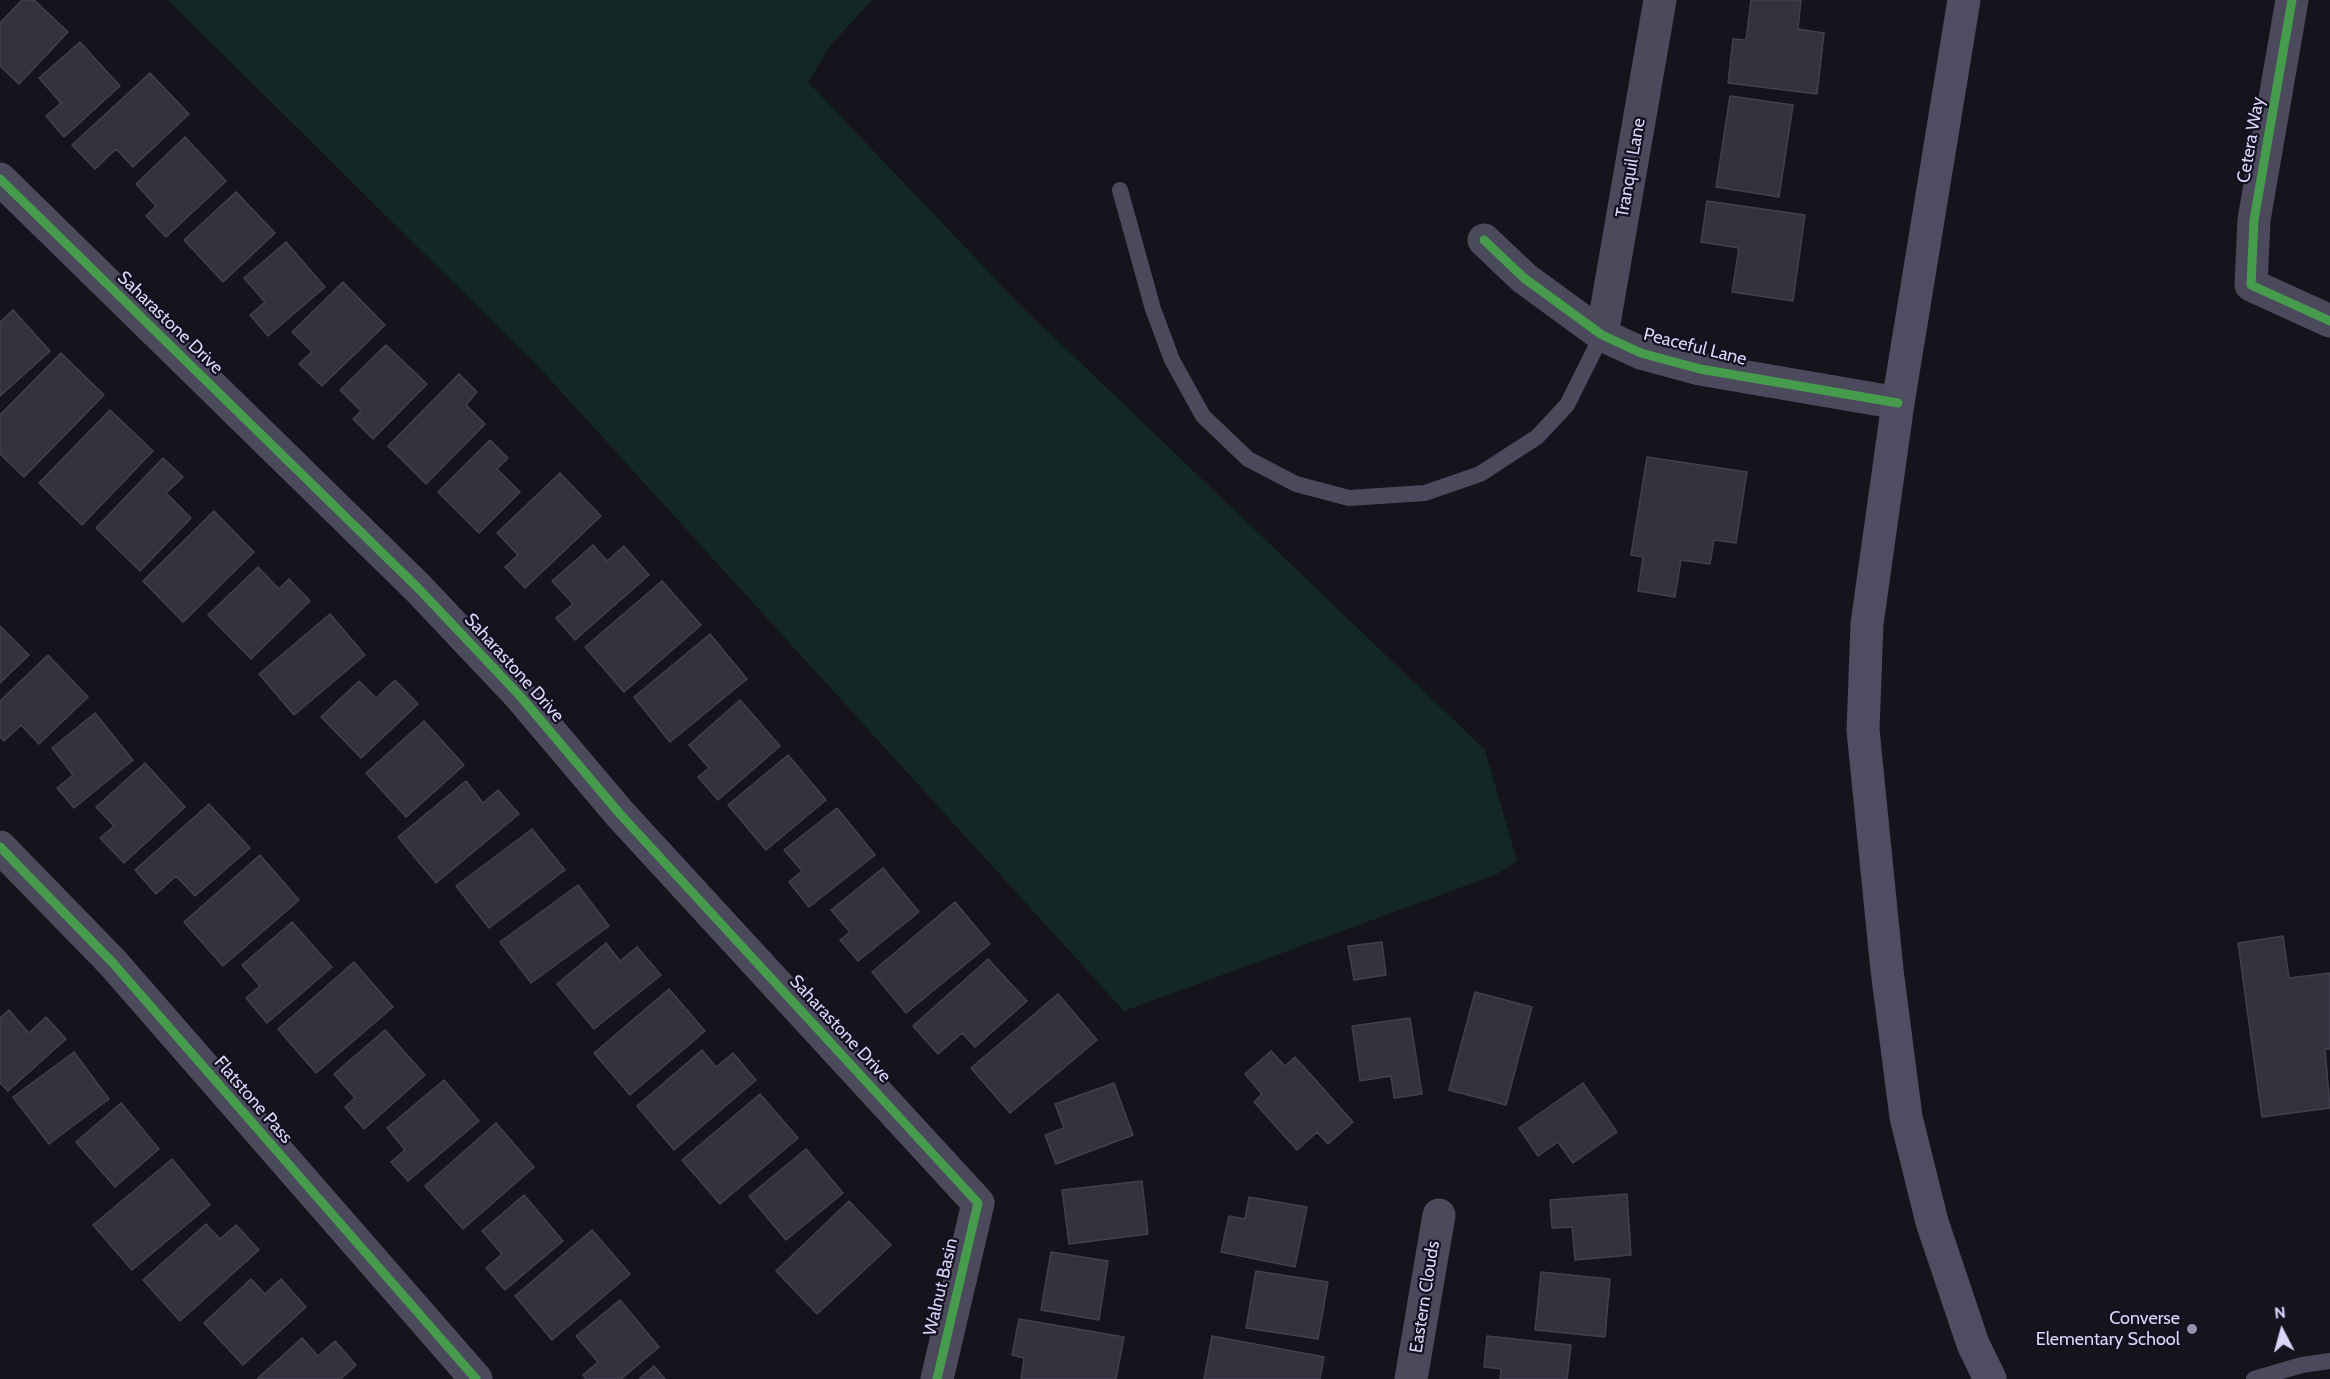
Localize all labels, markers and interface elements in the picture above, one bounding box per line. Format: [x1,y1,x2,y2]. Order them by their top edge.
street label: Cetera Way [2233,95,2269,185]
street label: Tranquil Lane [1612,116,1650,220]
street label: Saharastone Drive [113,267,227,379]
street label: Peaceful Lane [1641,324,1749,370]
street label: Saharastone Drive [460,609,568,727]
street label: Saharastone Drive [785,971,895,1087]
street label: Flatstone Pass [209,1052,297,1148]
street label: Walnut Basin [919,1236,963,1338]
street label: Eastern Clouds [1405,1239,1445,1355]
north arrow [2252,1301,2312,1361]
text: N [2273,1303,2287,1323]
place label: Converse Elementary School [2036,1308,2180,1350]
marker: Converse Elementary School [2185,1322,2199,1336]

